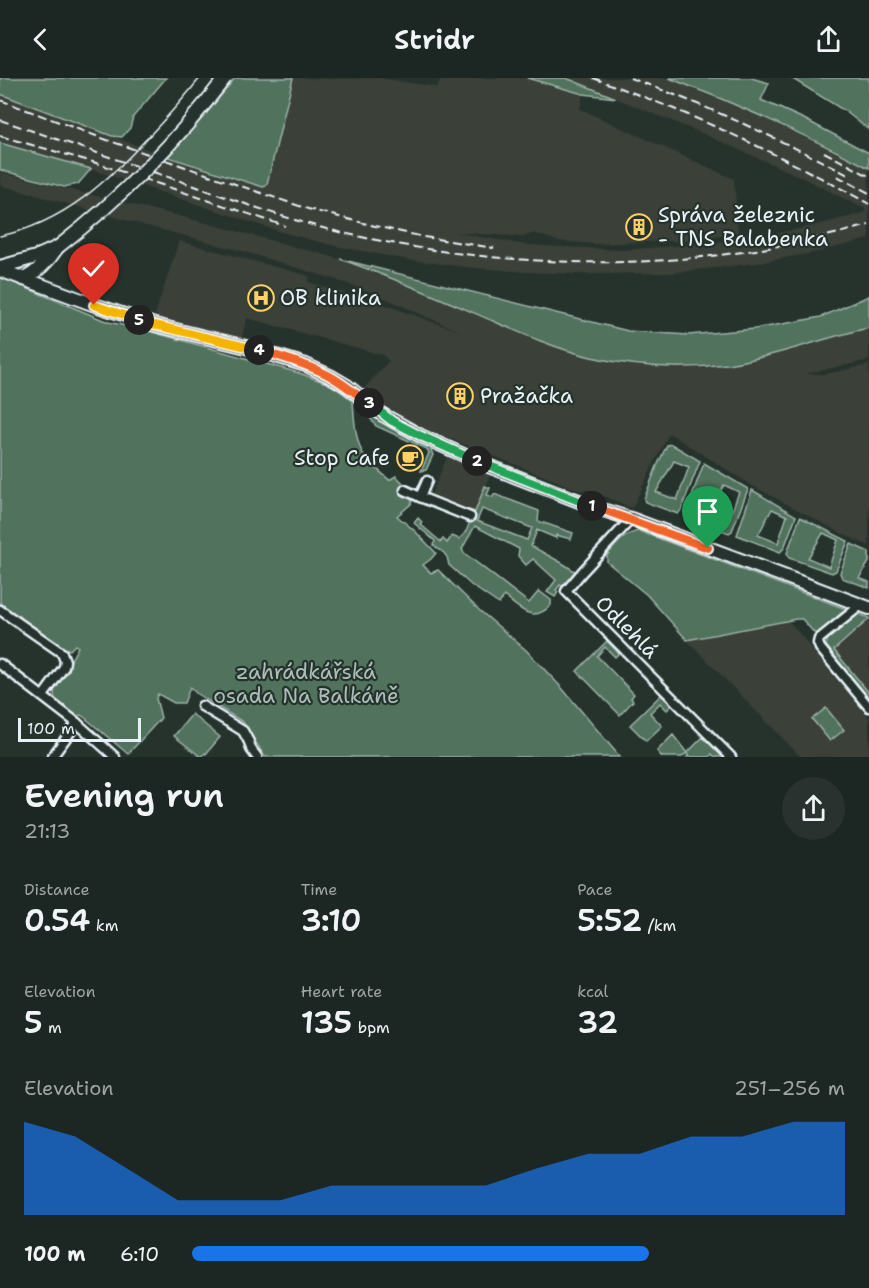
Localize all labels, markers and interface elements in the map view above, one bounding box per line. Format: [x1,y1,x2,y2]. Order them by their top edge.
text: Stridr [394,21,475,58]
icon: back [24,23,57,56]
icon: share [812,23,845,56]
place label: Správa železnic - TNS Balabenka [658,201,828,253]
building icon: Správa železnic - TNS Balabenka [624,212,654,242]
pin [68,243,119,305]
icon: check [77,252,110,285]
hospital icon: OB klinika [246,283,276,313]
place label: OB klinika [280,284,381,312]
pin: 5 [124,305,154,335]
text: 5 [134,309,144,330]
pin: 4 [244,335,274,365]
text: 4 [253,339,265,360]
building icon: Pražačka [445,381,475,411]
place label: Pražačka [480,382,573,410]
pin: 3 [354,388,384,418]
text: 3 [363,392,375,413]
cafe icon: Stop Cafe [395,443,425,473]
place label: Stop Cafe [294,444,390,472]
pin: 2 [462,446,492,476]
text: 2 [471,450,483,471]
pin [682,486,733,548]
pin: 1 [577,491,607,521]
text: 1 [588,495,596,516]
icon: arrive [691,495,724,528]
street label: Odlehlá [589,589,665,665]
park label: zahrádkářská osada Na Balkáně [213,658,399,710]
scale bar [18,715,141,742]
text: 100 m [27,718,75,739]
text: Evening run [24,773,224,818]
button: share [782,777,845,840]
text: 21:13 [24,818,70,844]
text: Distance [24,879,90,900]
text: Time [301,879,337,900]
text: Pace [577,879,613,900]
text: 0.54 [24,900,90,941]
text: 3:10 [301,900,361,941]
text: 5:52 [577,900,642,941]
text: km [90,915,118,936]
text: /km [642,915,676,936]
text: Elevation [24,981,96,1002]
text: Heart rate [301,981,382,1002]
text: kcal [577,981,608,1002]
text: 5 [24,1002,43,1043]
text: 135 [301,1002,352,1043]
text: 32 [577,1002,618,1043]
text: m [43,1017,62,1038]
text: bpm [352,1017,390,1038]
text: Elevation [24,1075,114,1101]
text: 251–256 m [734,1075,845,1101]
text: 100 m [24,1241,86,1267]
text: 6:10 [120,1241,159,1267]

